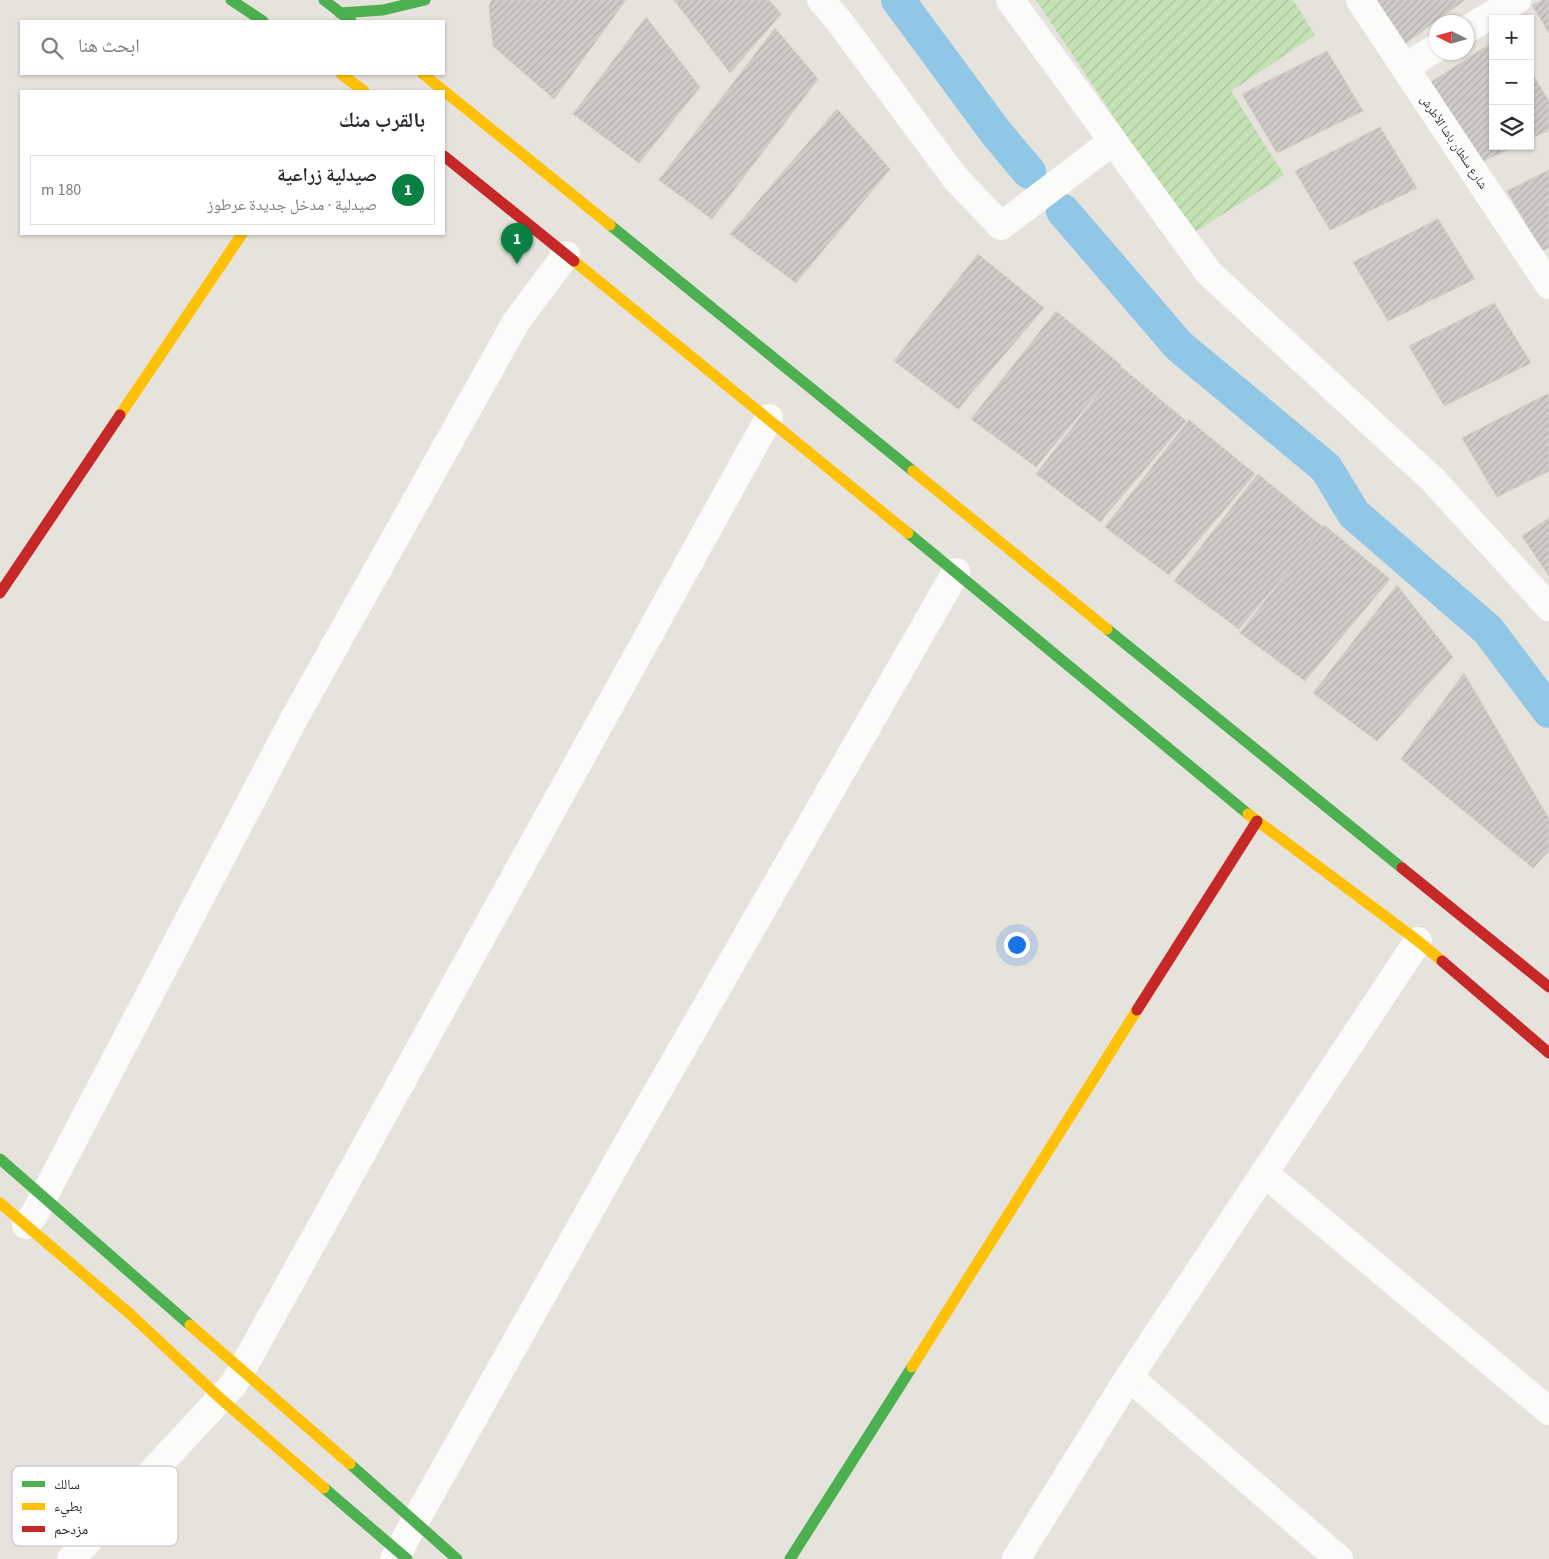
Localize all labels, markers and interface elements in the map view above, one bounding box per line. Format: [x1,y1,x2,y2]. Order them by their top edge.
north arrow [1429,15,1474,60]
map controls [1489,15,1534,150]
button: + [1489,15,1534,60]
search box [20,20,445,75]
text: ابحث هنا [78,33,140,60]
icon: search [38,34,66,62]
button: − [1489,60,1534,105]
street label: شارع سلطان باشا الأطرش [1416,92,1491,193]
text: بالقرب منك [339,105,425,135]
button: layers [1489,105,1534,150]
text: صيدلية زراعية [277,162,377,189]
text: 180 m [41,179,81,201]
text: 1 [404,179,412,201]
text: صيدلية · مدخل جديدة عرطوز [207,194,377,216]
pin: 1 [501,223,533,264]
your location [1004,932,1030,958]
legend [12,1466,178,1546]
text: سالك [54,1475,80,1495]
text: بطيء [54,1497,83,1518]
text: مزدحم [54,1520,88,1540]

